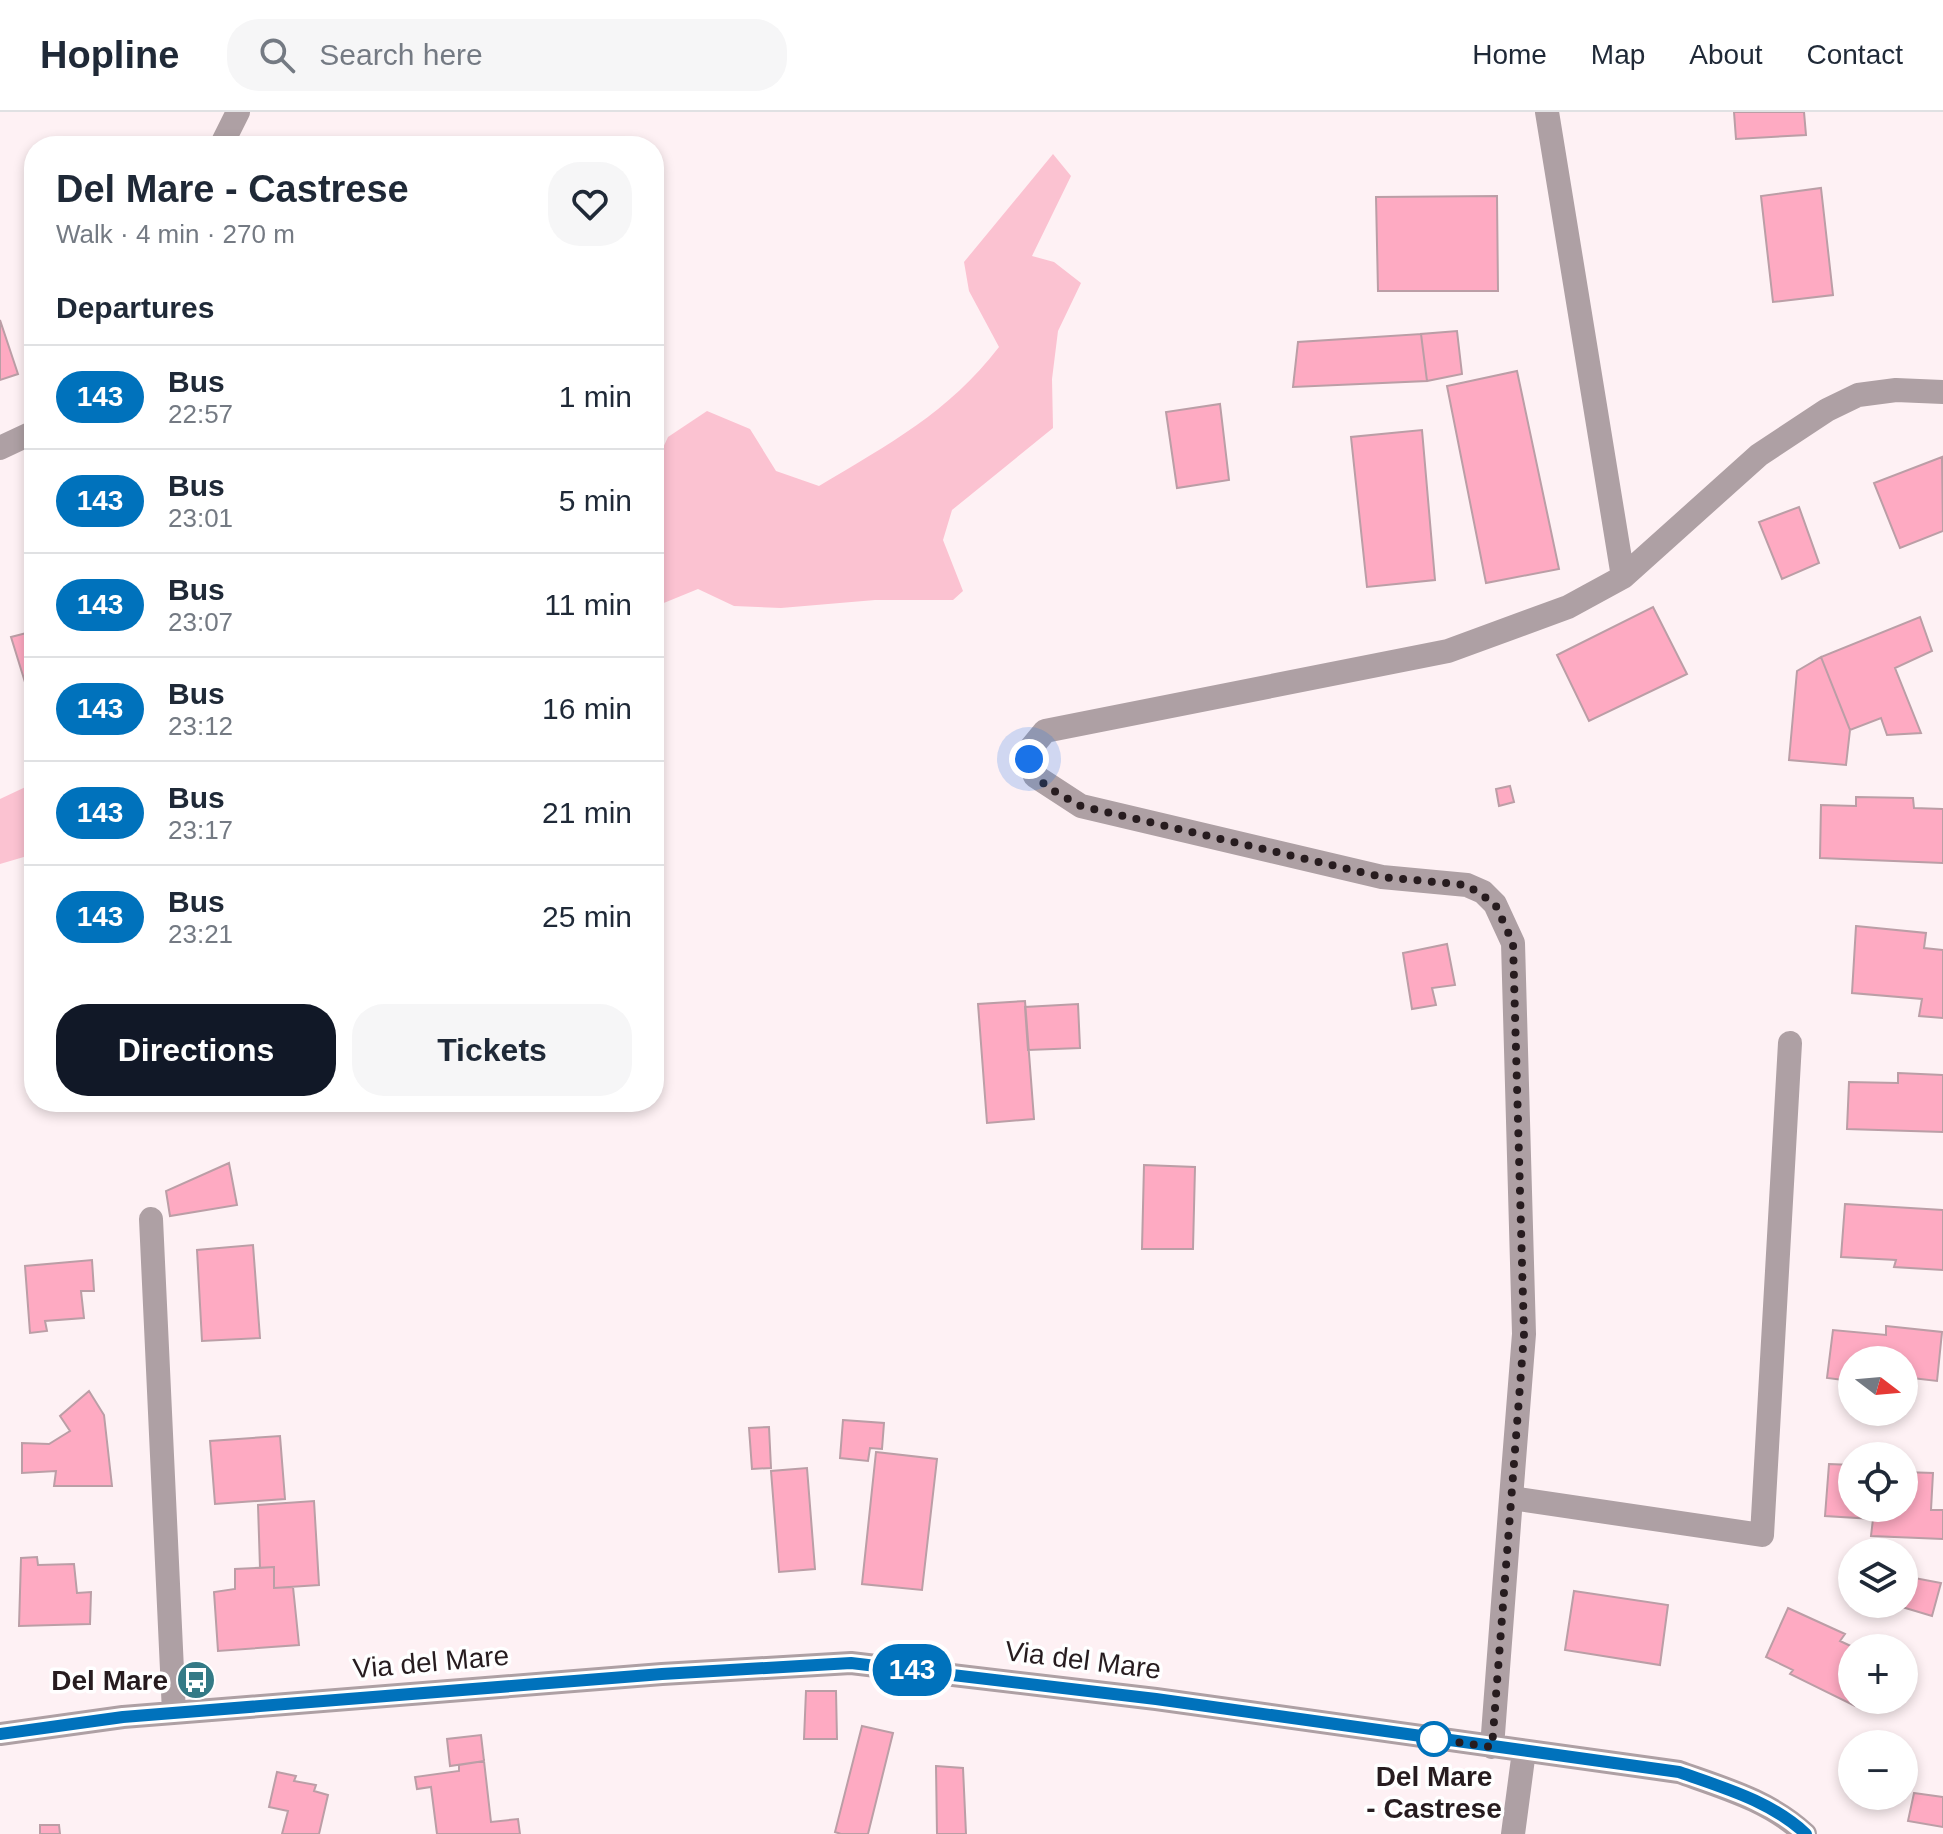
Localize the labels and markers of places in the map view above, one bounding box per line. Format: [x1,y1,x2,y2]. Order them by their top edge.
bus stop icon: Del Mare [175,1659,217,1701]
place label: Del Mare [51,1665,168,1696]
marker: Del Mare - Castrese [1417,1722,1451,1756]
place label: Del Mare - Castrese [1366,1761,1502,1824]

